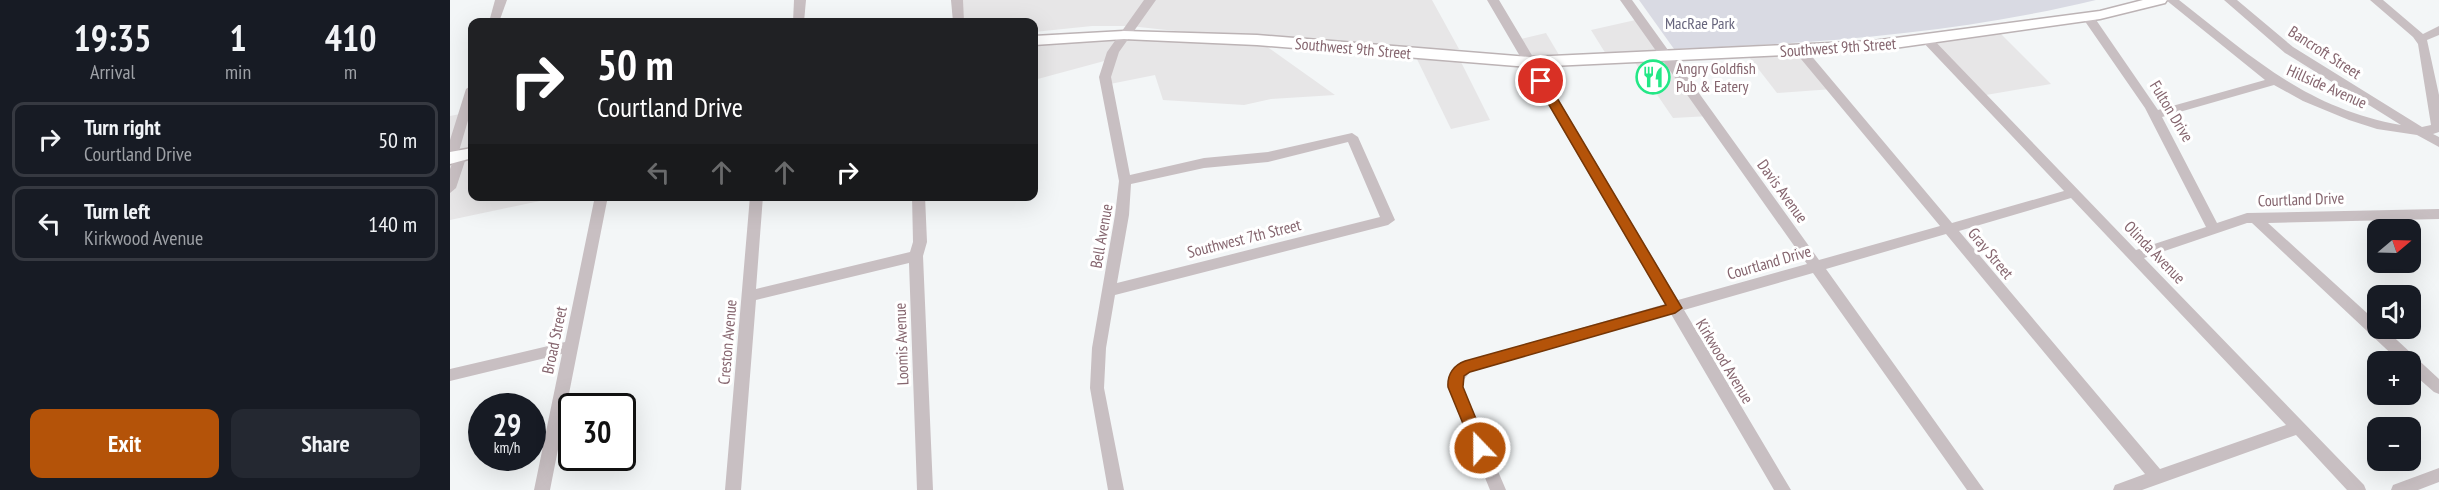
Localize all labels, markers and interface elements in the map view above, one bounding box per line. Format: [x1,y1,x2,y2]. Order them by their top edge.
park label: MacRae Park [1665,13,1736,33]
text: 19:35 [74,14,151,61]
text: 1 [229,14,247,61]
text: 410 [325,14,376,61]
street label: Bancroft Street [2285,21,2366,83]
street label: Southwest 9th Street [1294,33,1412,63]
street label: Southwest 9th Street [1779,33,1897,61]
text: 50 m [597,37,674,92]
icon: right [498,42,576,120]
pin [1515,55,1566,106]
place label: Angry Goldfish Pub & Eatery [1676,58,1756,96]
text: Arrival [90,59,135,85]
text: min [225,59,251,85]
text: m [344,59,357,85]
restaurant icon: Angry Goldfish Pub & Eatery [1635,59,1671,95]
street label: Hillside Avenue [2284,60,2370,112]
icon: arrive [1524,64,1557,97]
street label: Fulton Drive [2146,77,2198,145]
text: Courtland Drive [597,90,743,124]
text: Turn right [84,113,161,141]
icon: right [33,123,66,156]
text: 50 m [378,126,417,154]
text: Courtland Drive [84,141,192,167]
street label: Davis Avenue [1753,155,1813,227]
icon: left [642,156,675,189]
icon: ahead [705,156,738,189]
icon: ahead [768,156,801,189]
icon: right [831,156,864,189]
street label: Courtland Drive [2257,187,2345,211]
text: Turn left [84,197,150,225]
street label: Bell Avenue [1086,202,1116,270]
icon: left [33,207,66,240]
text: 140 m [368,210,417,238]
street label: Southwest 7th Street [1185,214,1303,262]
street label: Olinda Avenue [2120,216,2190,288]
north arrow [2367,219,2421,273]
map controls [2367,219,2421,471]
street label: Gray Street [1964,223,2019,283]
text: Kirkwood Avenue [84,225,203,251]
street label: Courtland Drive [1725,240,1813,284]
button: sound [2367,285,2421,339]
street label: Creston Avenue [713,299,741,385]
street label: Loomis Avenue [890,302,912,386]
street label: Broad Street [537,304,571,376]
street label: Kirkwood Avenue [1692,315,1758,407]
button: + [2367,351,2421,405]
speed limit sign: 30 [558,393,636,471]
text: 29 [493,405,521,444]
button: Exit [30,409,219,478]
button: Share [231,409,420,478]
position arrow [1448,416,1512,480]
button: − [2367,417,2421,471]
text: km/h [494,438,520,457]

